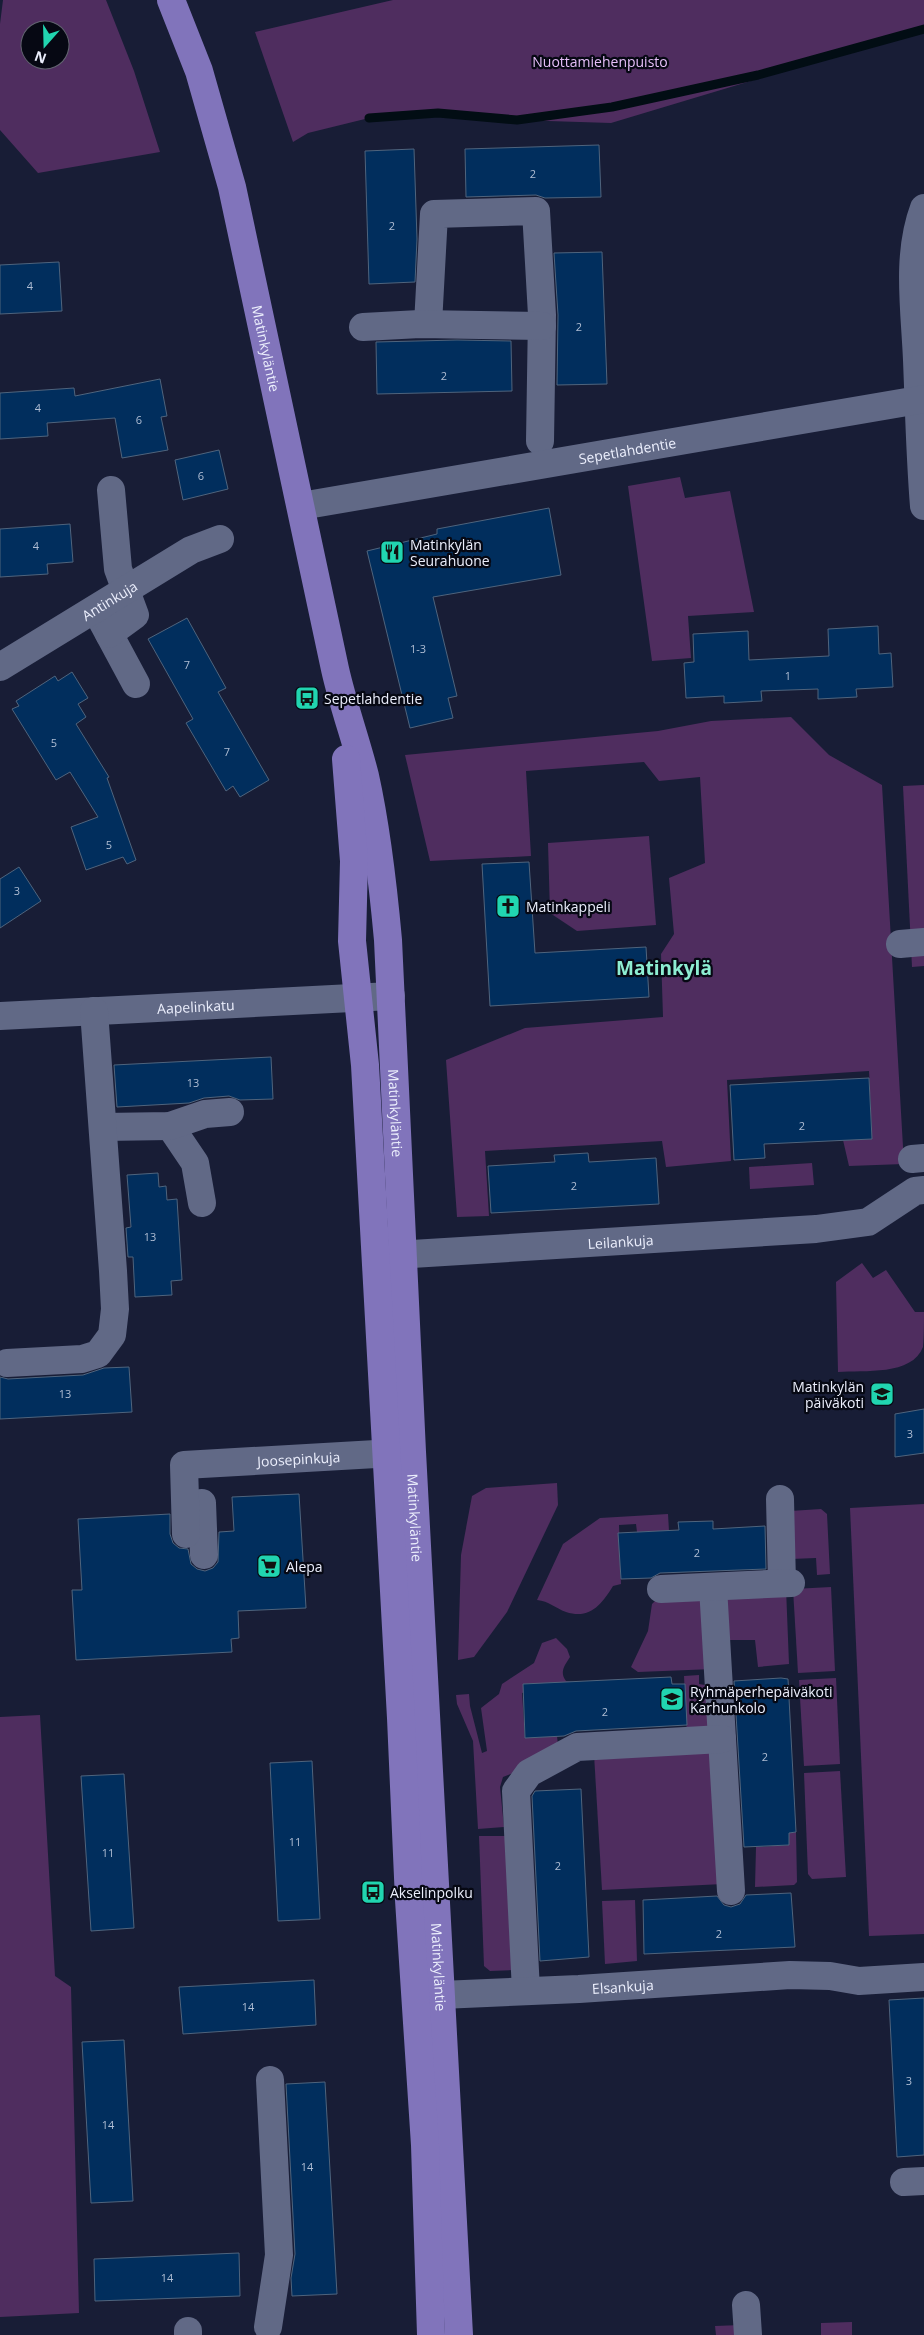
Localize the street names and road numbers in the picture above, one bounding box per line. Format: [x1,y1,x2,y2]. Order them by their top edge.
street label: Matinkyläntie [248,303,285,394]
street label: Sepetlahdentie [577,432,677,468]
street label: Antinkuja [78,576,140,624]
street label: Aapelinkatu [157,995,235,1017]
street label: Matinkyläntie [385,1069,408,1158]
street label: Leilankuja [587,1230,654,1253]
street label: Joosepinkuja [255,1447,341,1470]
street label: Matinkyläntie [404,1473,427,1562]
street label: Matinkyläntie [428,1922,451,2012]
street label: Elsankuja [591,1975,654,1998]

